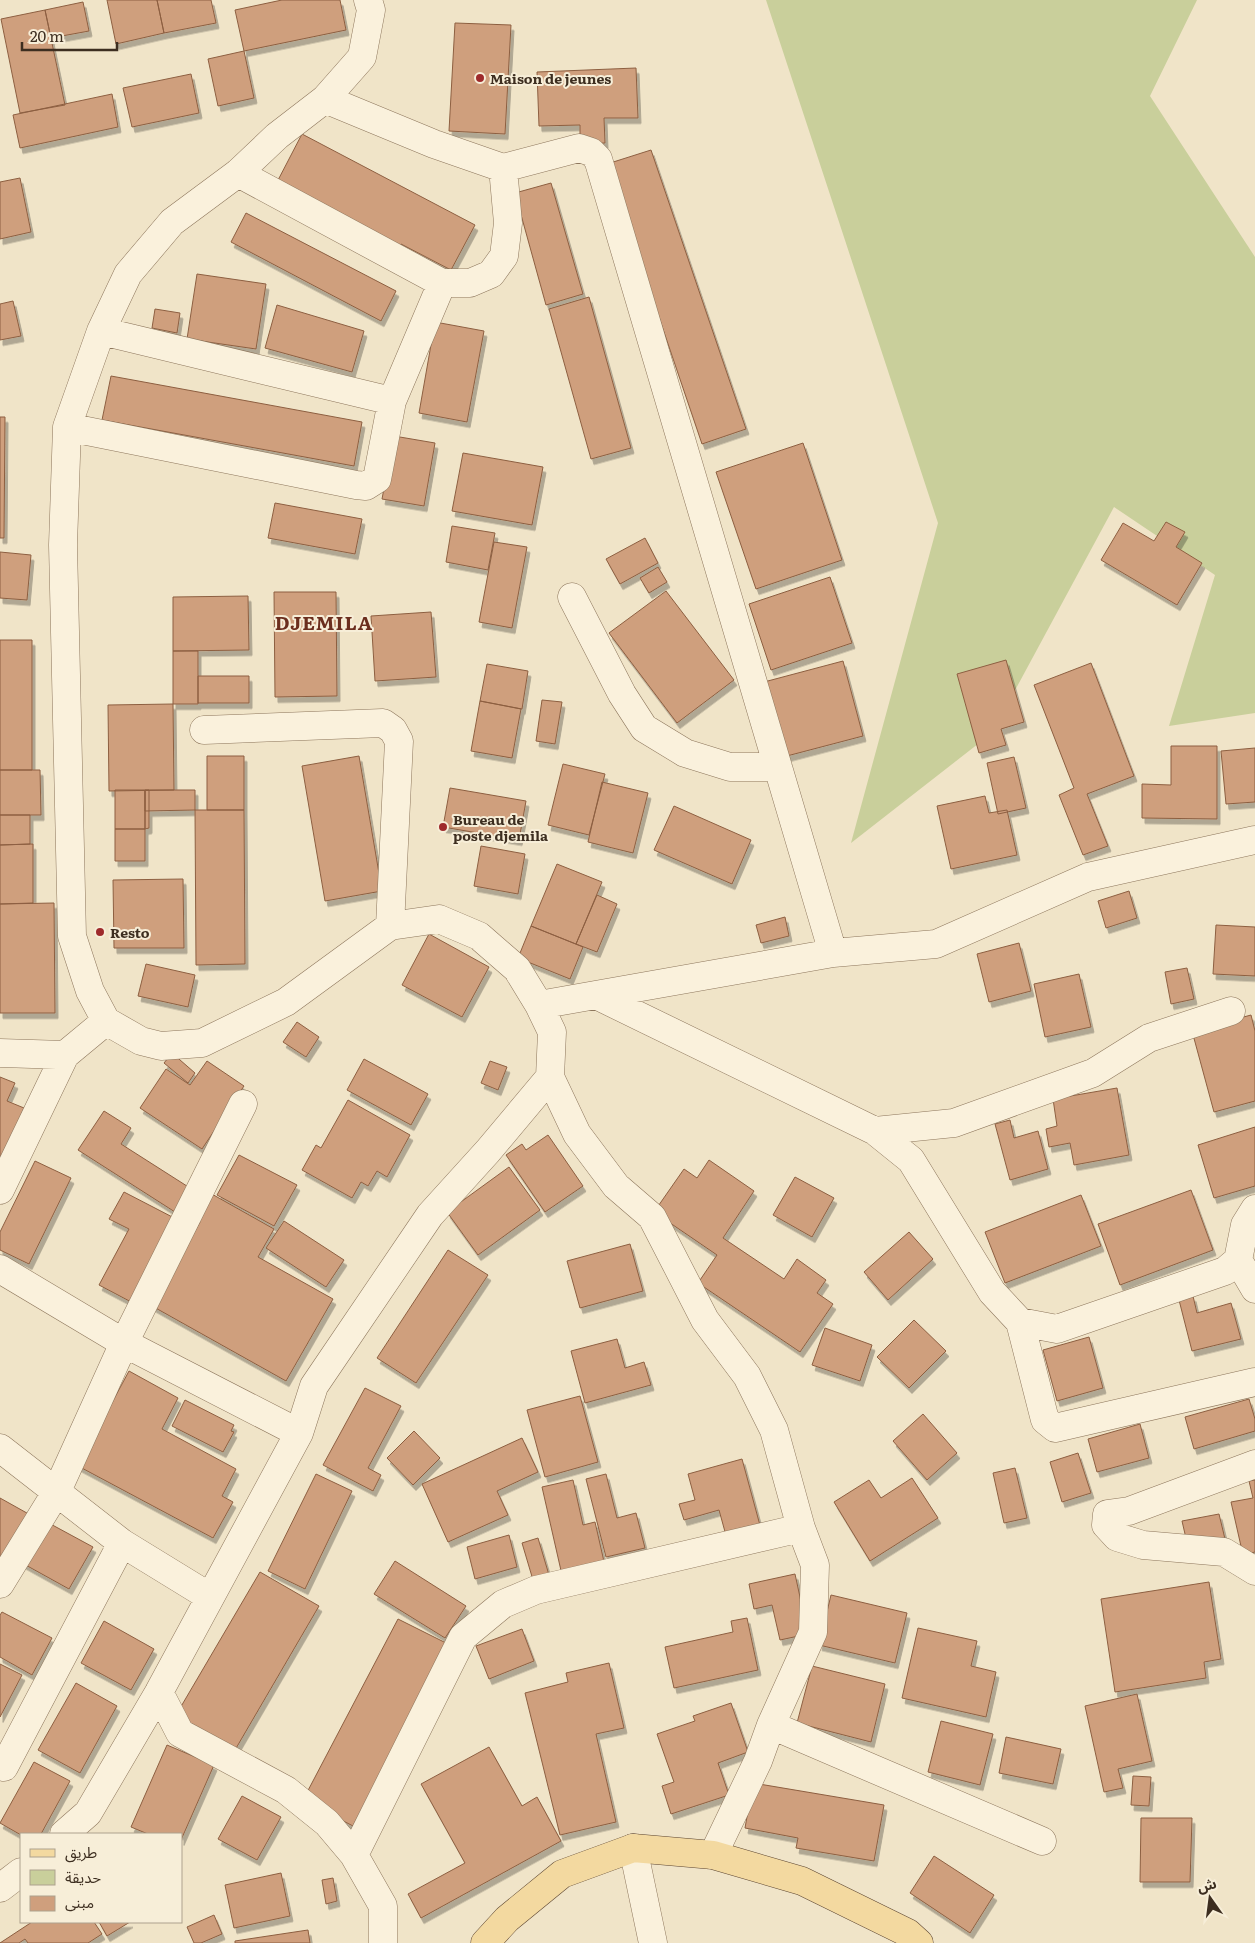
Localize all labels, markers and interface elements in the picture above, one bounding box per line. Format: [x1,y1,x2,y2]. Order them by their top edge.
scale bar [22,20,118,52]
text: 20 m [30,24,64,47]
place label: Maison de jeunes [490,68,611,88]
marker: Maison de jeunes [474,72,486,84]
district label: DJEMILA [275,608,373,636]
place label: Bureau de poste djemila [453,809,549,845]
marker: Bureau de poste djemila [437,821,449,833]
place label: Resto [110,922,150,942]
marker: Resto [94,926,106,938]
legend [20,1833,182,1923]
text: طريق [65,1840,97,1863]
text: حديقة [65,1865,101,1888]
text: ش [1195,1872,1218,1896]
north arrow [1185,1873,1235,1923]
text: مبنى [65,1890,94,1913]

